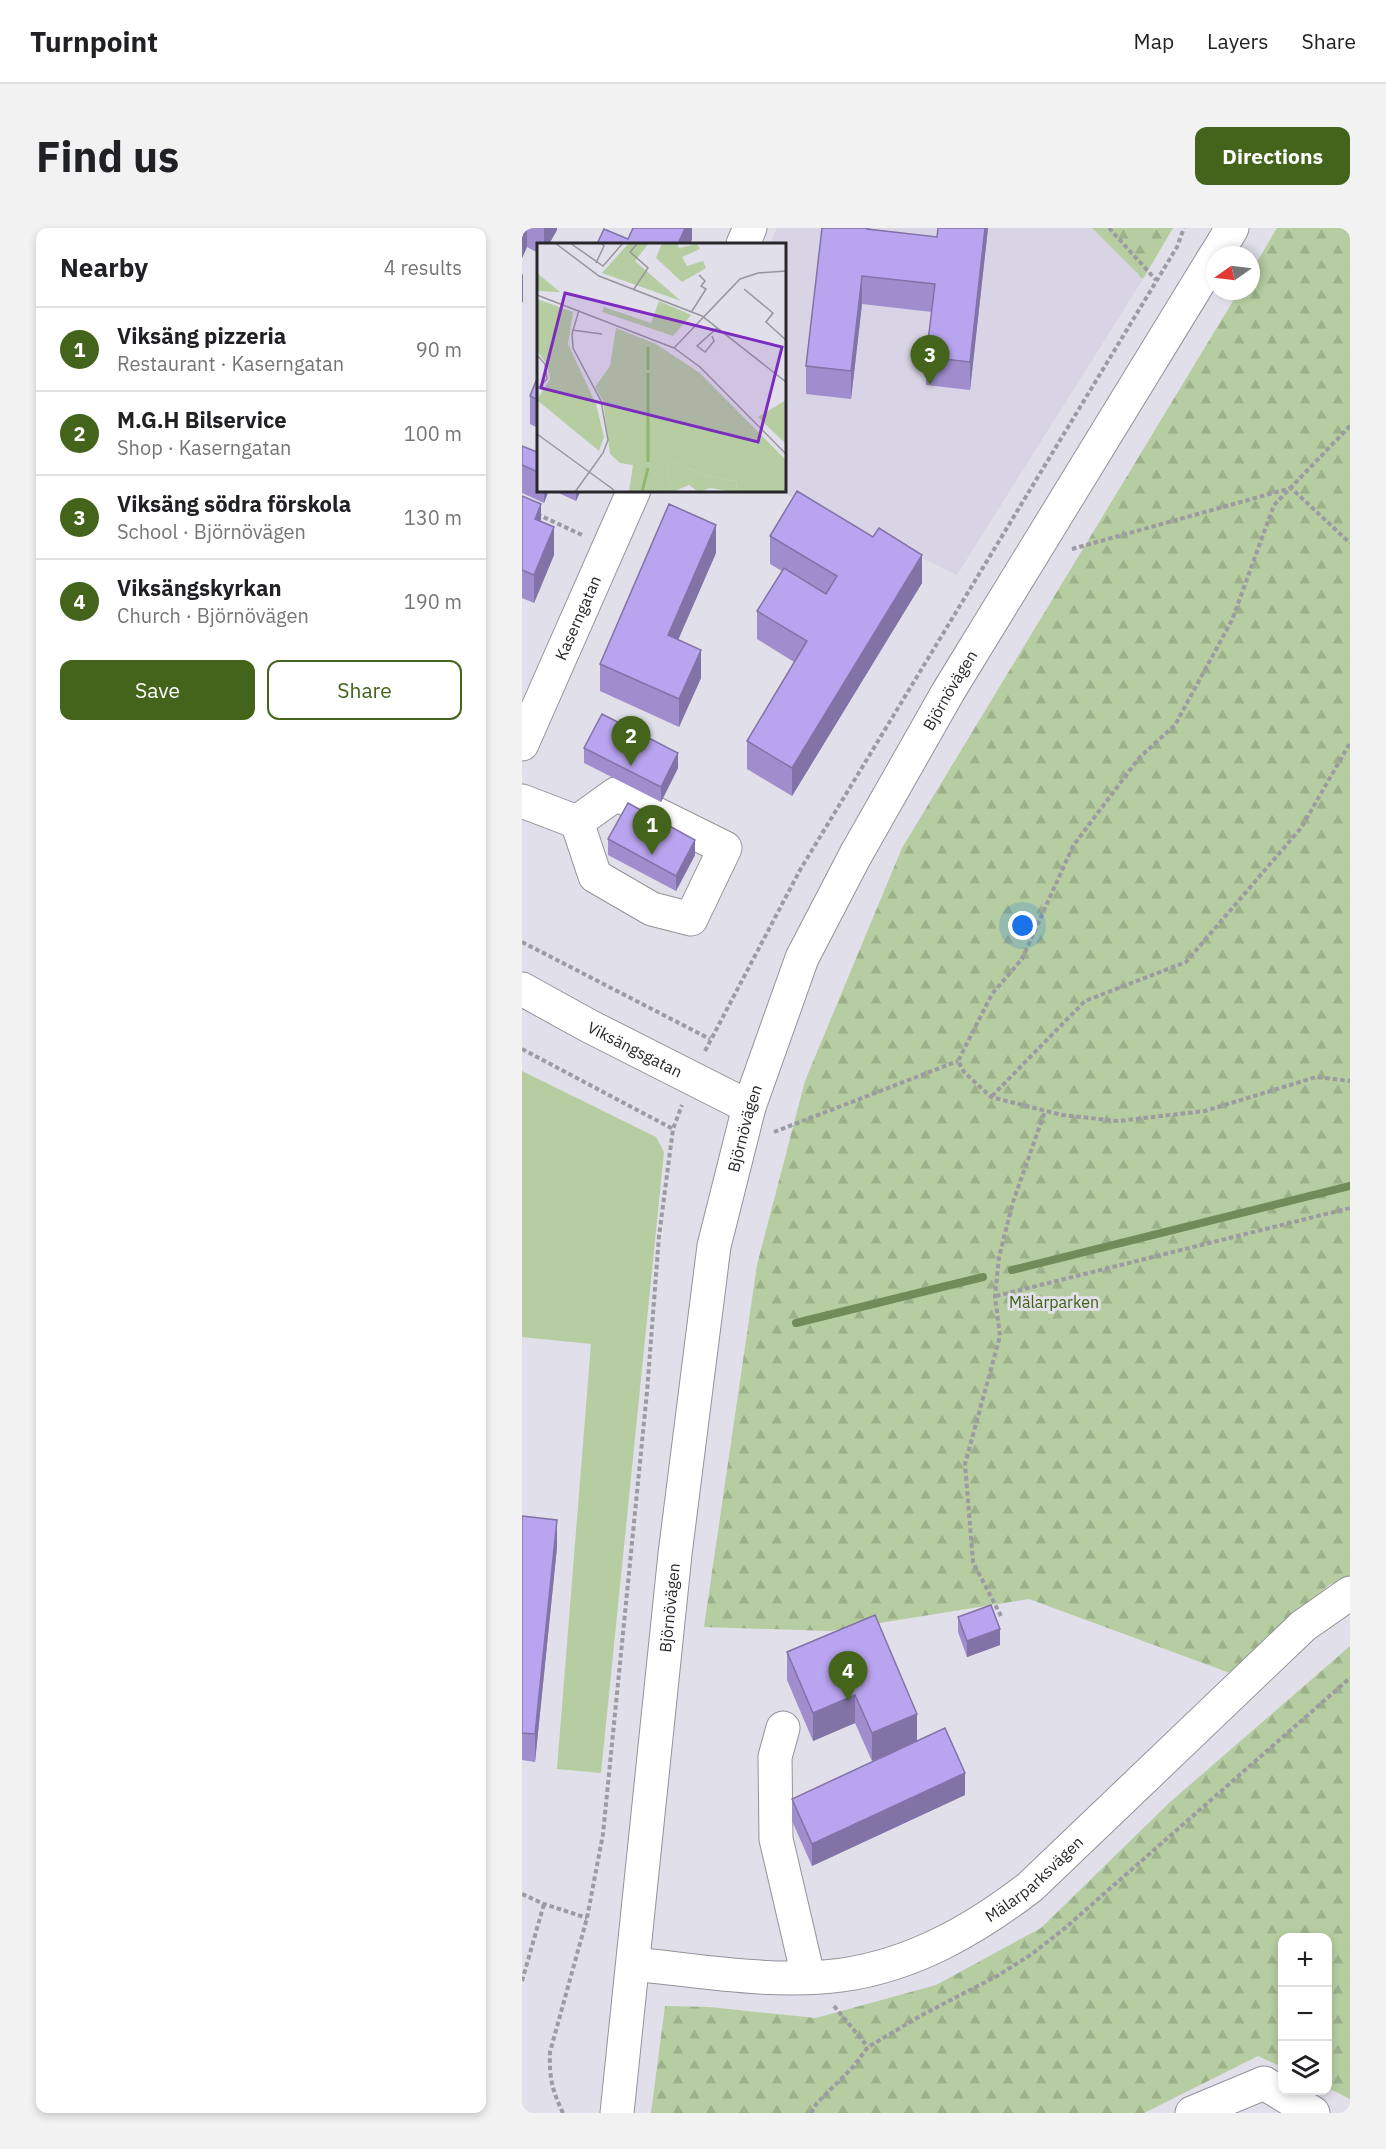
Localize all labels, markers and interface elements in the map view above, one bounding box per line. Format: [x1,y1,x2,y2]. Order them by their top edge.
text: Turnpoint [30,23,158,60]
text: Map [1134,27,1174,55]
text: Layers [1207,27,1269,55]
text: Share [1302,27,1356,55]
button: Directions [1195,127,1350,185]
text: Find us [36,129,179,184]
inset map [537,243,786,492]
north arrow [1206,246,1260,300]
text: Nearby [60,250,148,284]
text: 4 results [384,254,462,281]
text: Viksäng pizzeria [117,321,286,350]
text: 1 [74,336,86,363]
text: 90 m [416,336,462,363]
pin: 3 [910,336,950,385]
text: Restaurant · Kaserngatan [117,350,344,377]
text: M.G.H Bilservice [117,405,287,434]
text: 2 [74,420,86,447]
text: 100 m [404,420,462,447]
text: Shop · Kaserngatan [117,434,291,461]
text: Viksäng södra förskola [117,489,351,518]
text: 3 [74,504,86,531]
text: 130 m [404,504,462,531]
text: School · Björnövägen [117,518,306,545]
street label: Kaserngatan [550,572,605,663]
text: Viksängskyrkan [117,573,282,602]
text: 4 [74,588,86,615]
text: 190 m [404,588,462,615]
text: Church · Björnövägen [117,602,309,629]
street label: Björnövägen [918,646,981,734]
button: Save [60,660,255,720]
button: Share [267,660,462,720]
pin: 2 [612,716,650,766]
pin: 1 [632,806,672,855]
your location [1008,911,1037,940]
street label: Viksängsgatan [584,1017,686,1082]
street label: Björnövägen [723,1082,766,1174]
park label: Mälarparken [1009,1292,1099,1312]
street label: Björnövägen [655,1562,684,1653]
pin: 4 [828,1652,868,1701]
street label: Mälarparksvägen [981,1832,1087,1926]
map controls [1278,1933,1332,2095]
button: + [1278,1933,1332,1987]
button: − [1278,1987,1332,2041]
button: layers [1278,2041,1332,2095]

